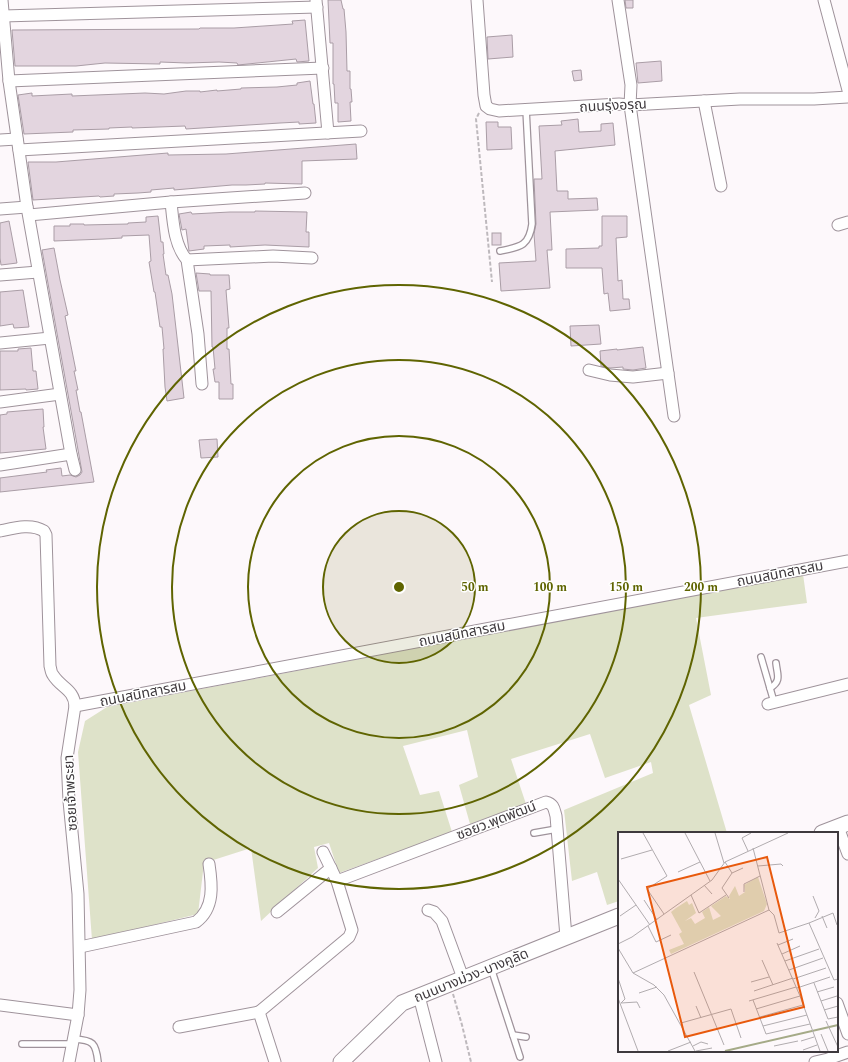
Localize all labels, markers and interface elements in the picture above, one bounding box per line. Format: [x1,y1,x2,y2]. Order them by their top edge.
street label: ถนนรุ่งอรุณ [579,93,647,118]
street label: ถนนสนิทสารสม [735,555,825,592]
text: 50 m [461,578,489,597]
text: 100 m [533,578,567,597]
text: 150 m [609,578,643,597]
text: 200 m [684,578,718,597]
centre of rings [392,580,406,594]
street label: ถนนสนิทสารสม [417,615,507,652]
street label: ถนนสนิทสารสม [98,675,188,712]
street label: ซอยเจ้าพระยา [58,754,83,832]
street label: ซอยว.พุดพัฒน์ [453,796,539,845]
inset map [618,832,838,1052]
street label: ถนนบางม่วง-บางคูลัด [411,943,532,1008]

